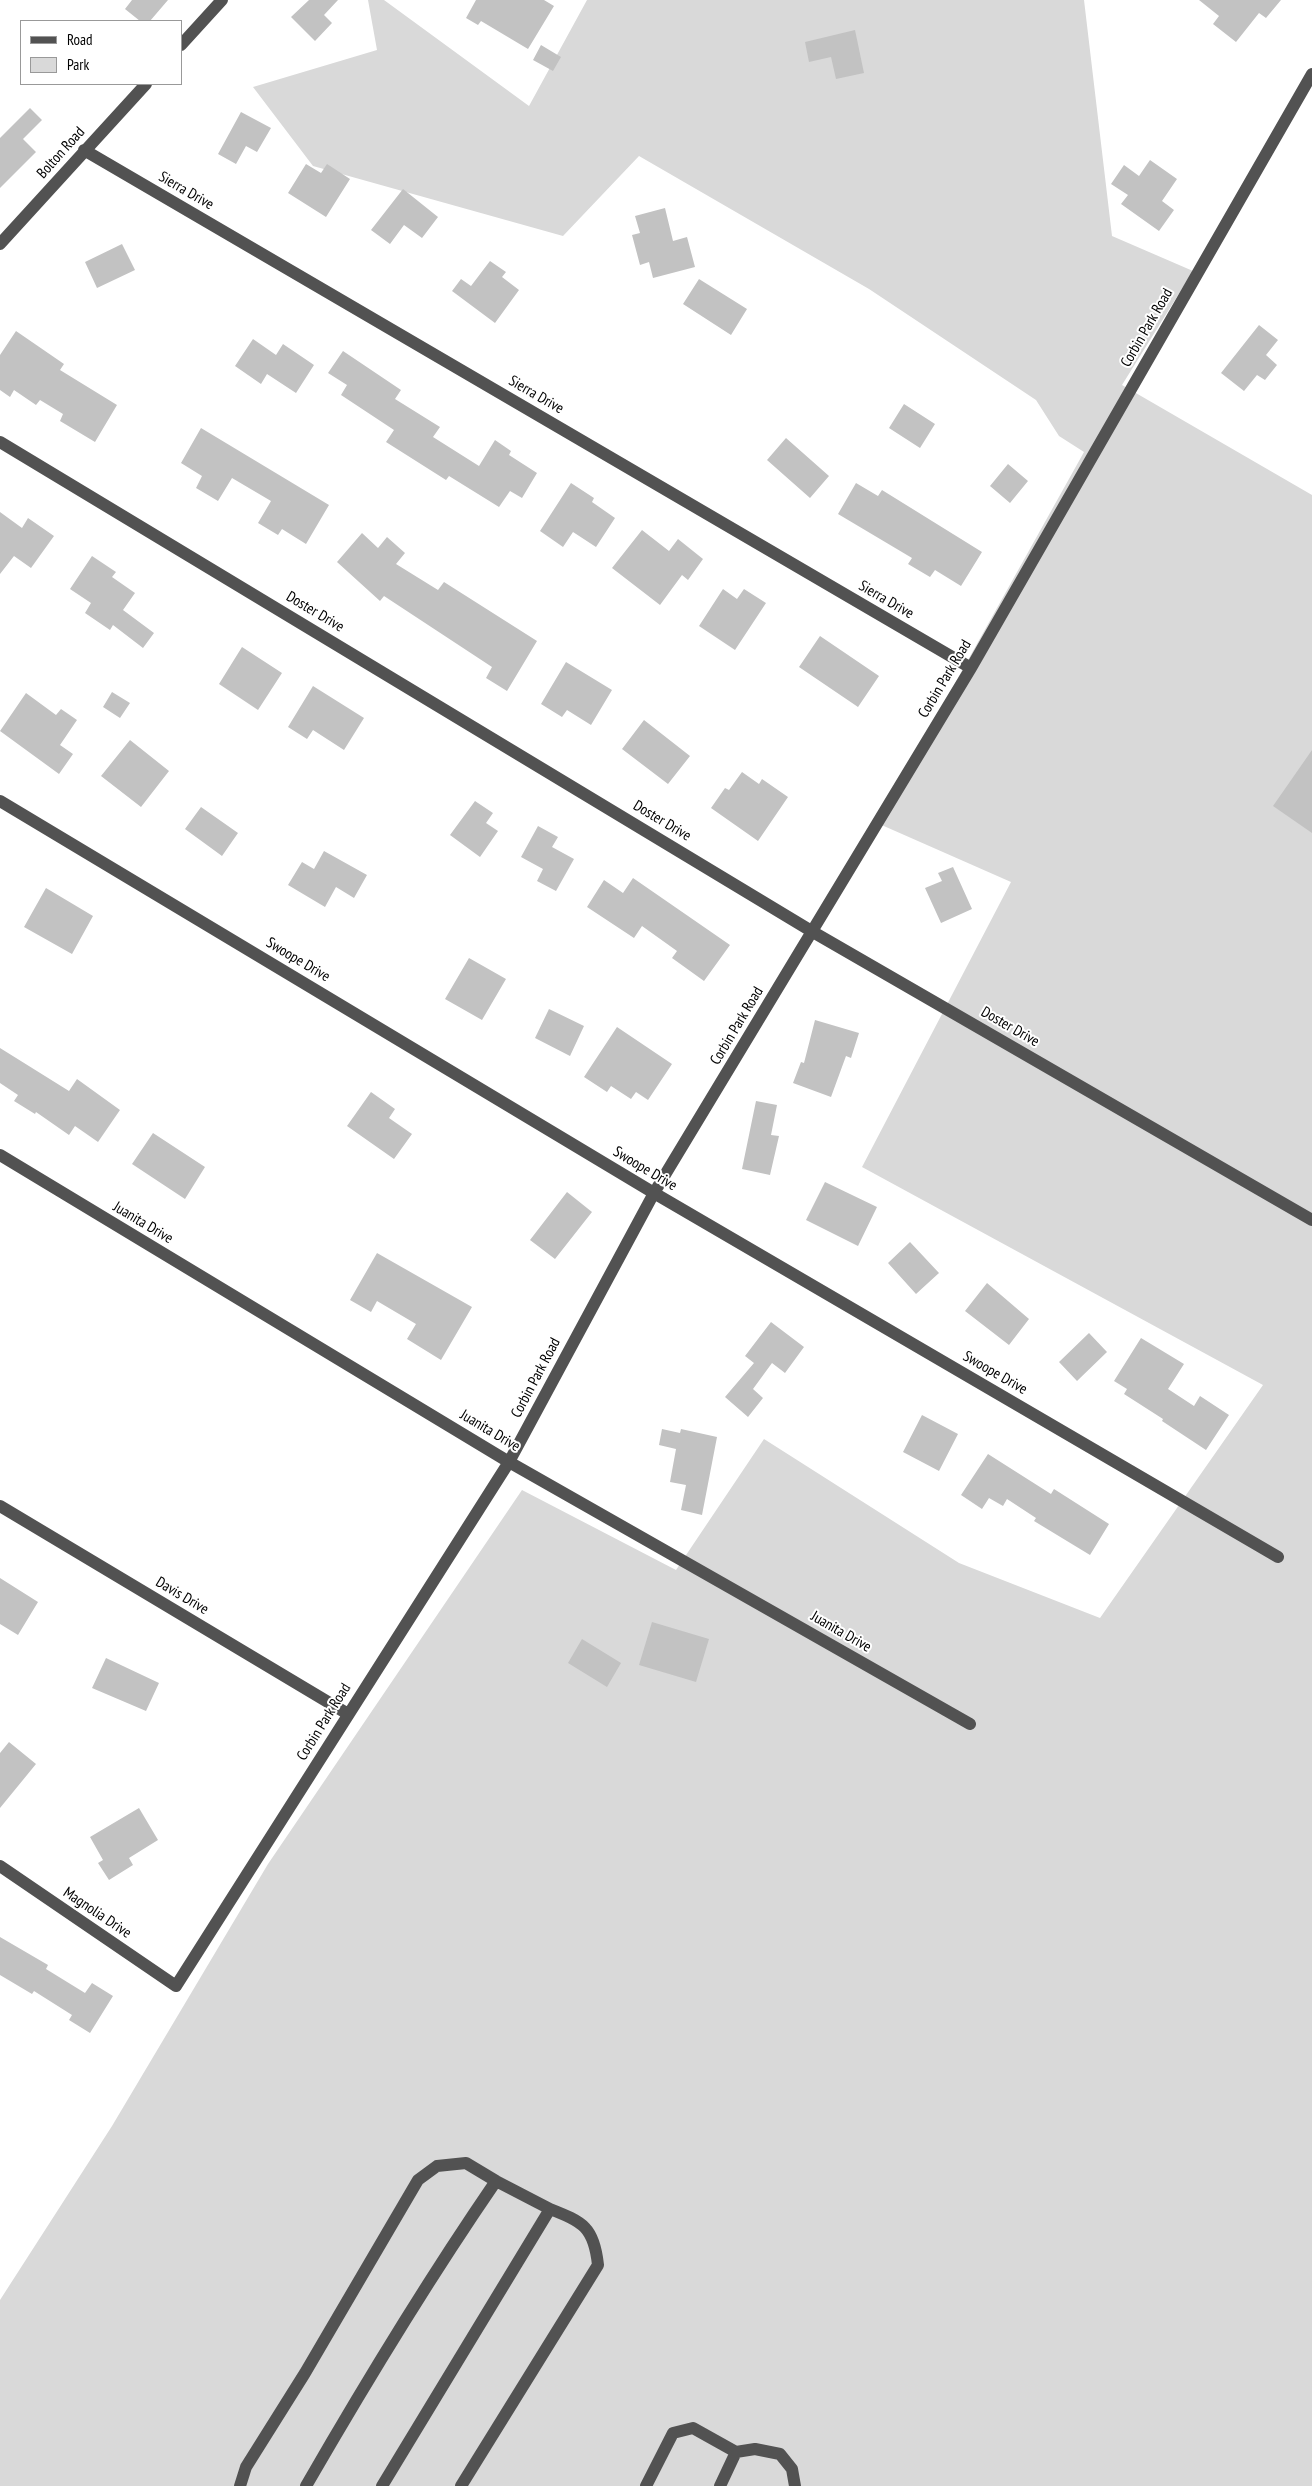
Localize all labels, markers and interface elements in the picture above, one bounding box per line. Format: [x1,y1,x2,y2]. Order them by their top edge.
legend [20,20,182,85]
text: Road [67,30,93,49]
text: Park [67,55,89,74]
street label: Bolton Road [33,124,89,182]
street label: Sierra Drive [155,168,217,214]
street label: Corbin Park Road [1117,286,1177,370]
street label: Sierra Drive [505,372,567,418]
street label: Sierra Drive [855,577,917,623]
street label: Doster Drive [283,588,347,636]
street label: Corbin Park Road [915,637,975,721]
street label: Doster Drive [630,797,694,845]
street label: Swoope Drive [263,934,333,986]
street label: Corbin Park Road [707,984,767,1068]
street label: Doster Drive [978,1003,1042,1051]
street label: Swoope Drive [610,1143,680,1195]
street label: Juanita Drive [110,1198,176,1248]
street label: Corbin Park Road [507,1335,565,1421]
street label: Swoope Drive [960,1347,1030,1399]
street label: Juanita Drive [457,1406,523,1456]
street label: Davis Drive [152,1573,212,1619]
street label: Juanita Drive [808,1608,874,1656]
street label: Corbin Park Road [293,1680,355,1764]
street label: Magnolia Drive [60,1884,134,1942]

